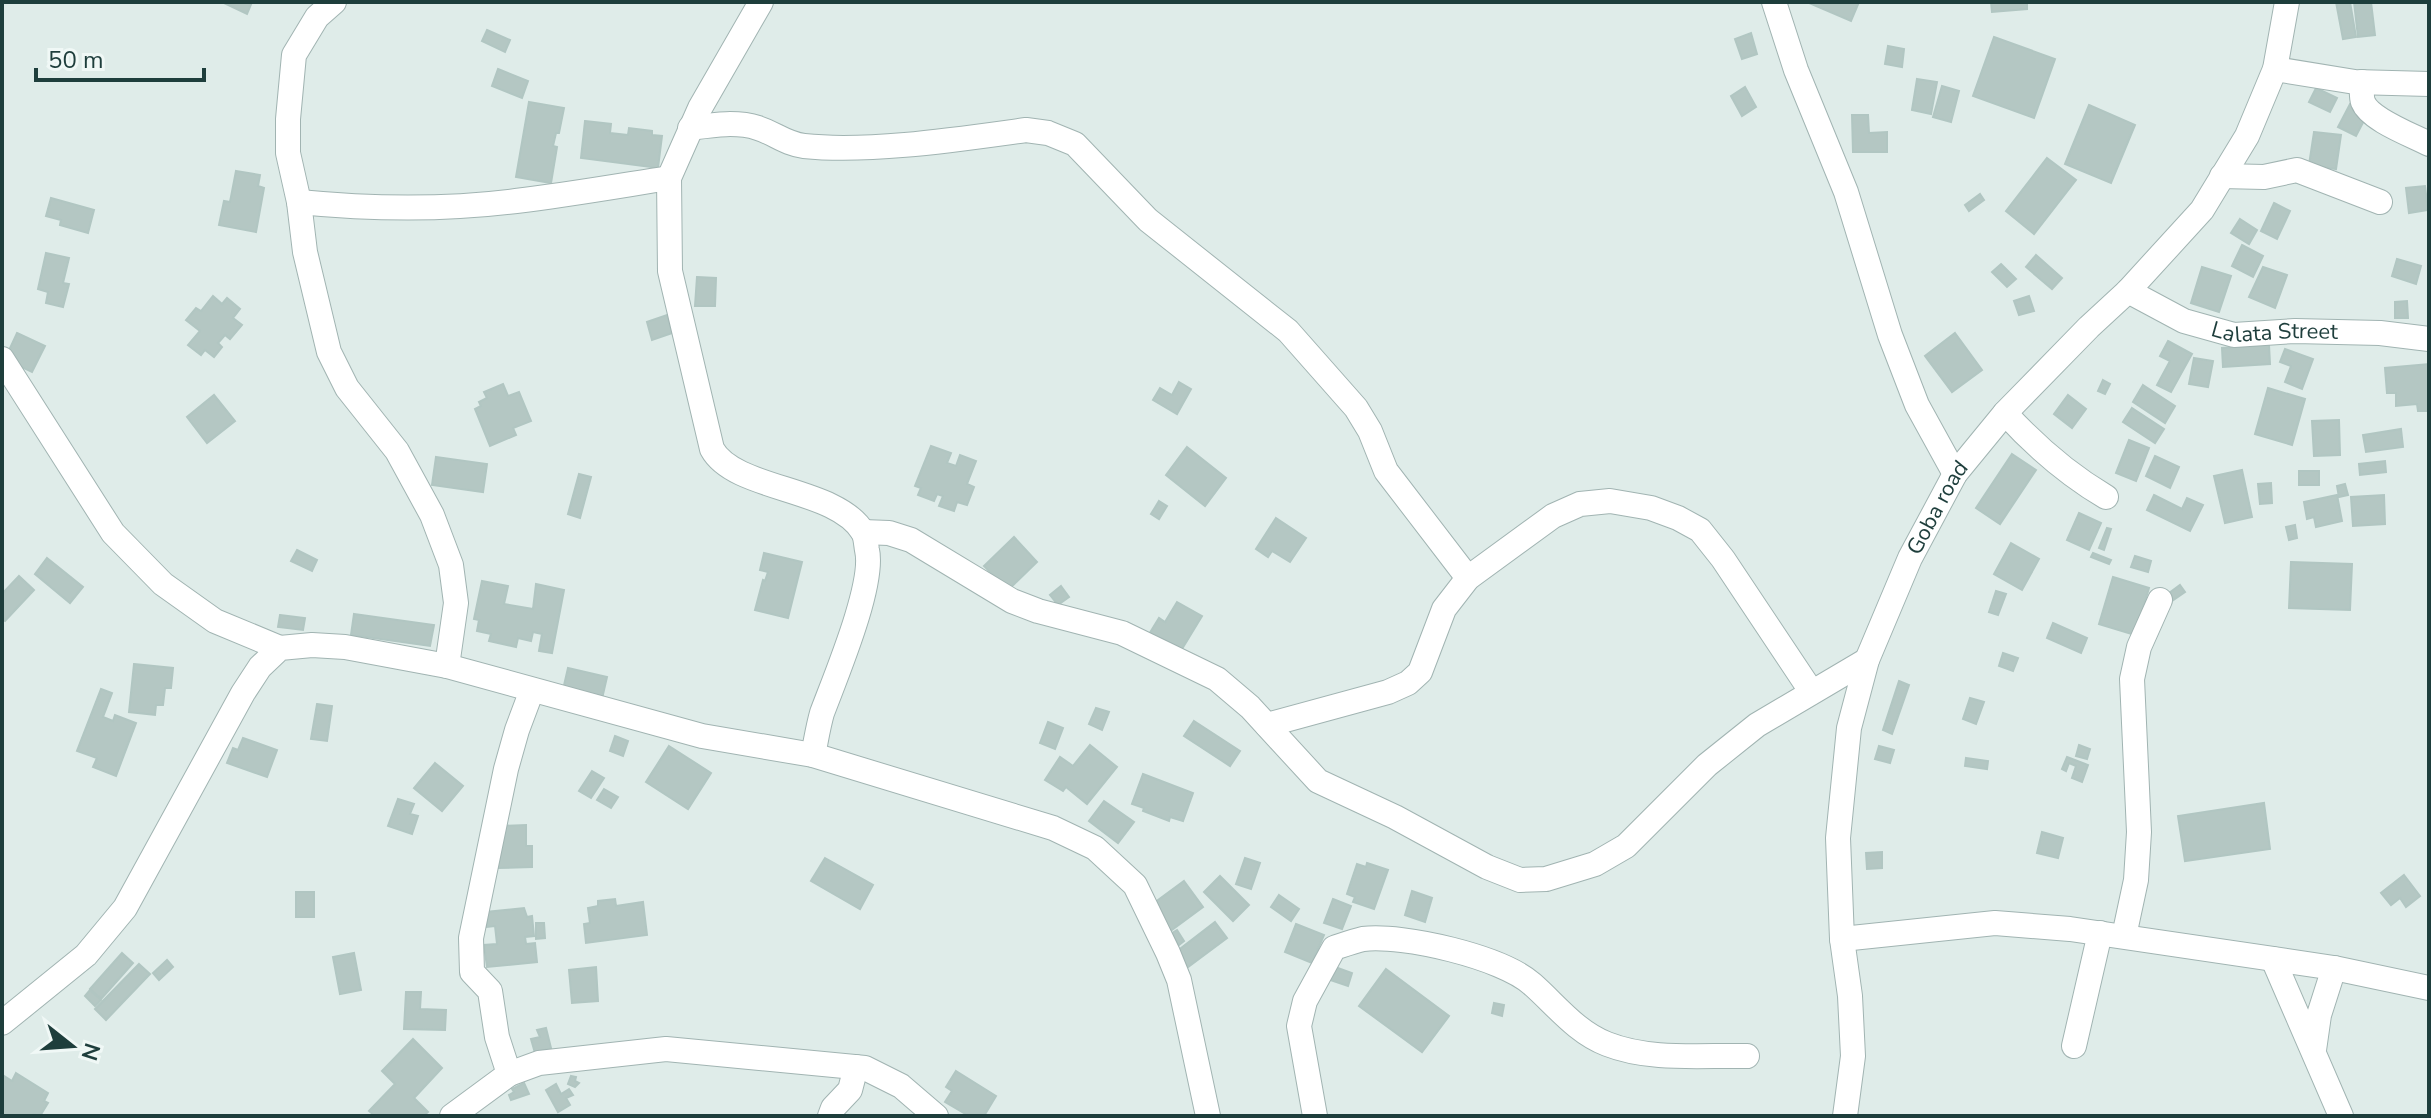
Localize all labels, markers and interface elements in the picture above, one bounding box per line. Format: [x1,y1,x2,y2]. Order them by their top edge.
scale bar [36,32,204,82]
text: 50 m [48,44,104,76]
street label: Lalata Street [2208,314,2339,350]
street label: Goba road [1899,454,1975,560]
north arrow [32,1006,112,1086]
text: N [73,1039,107,1064]

